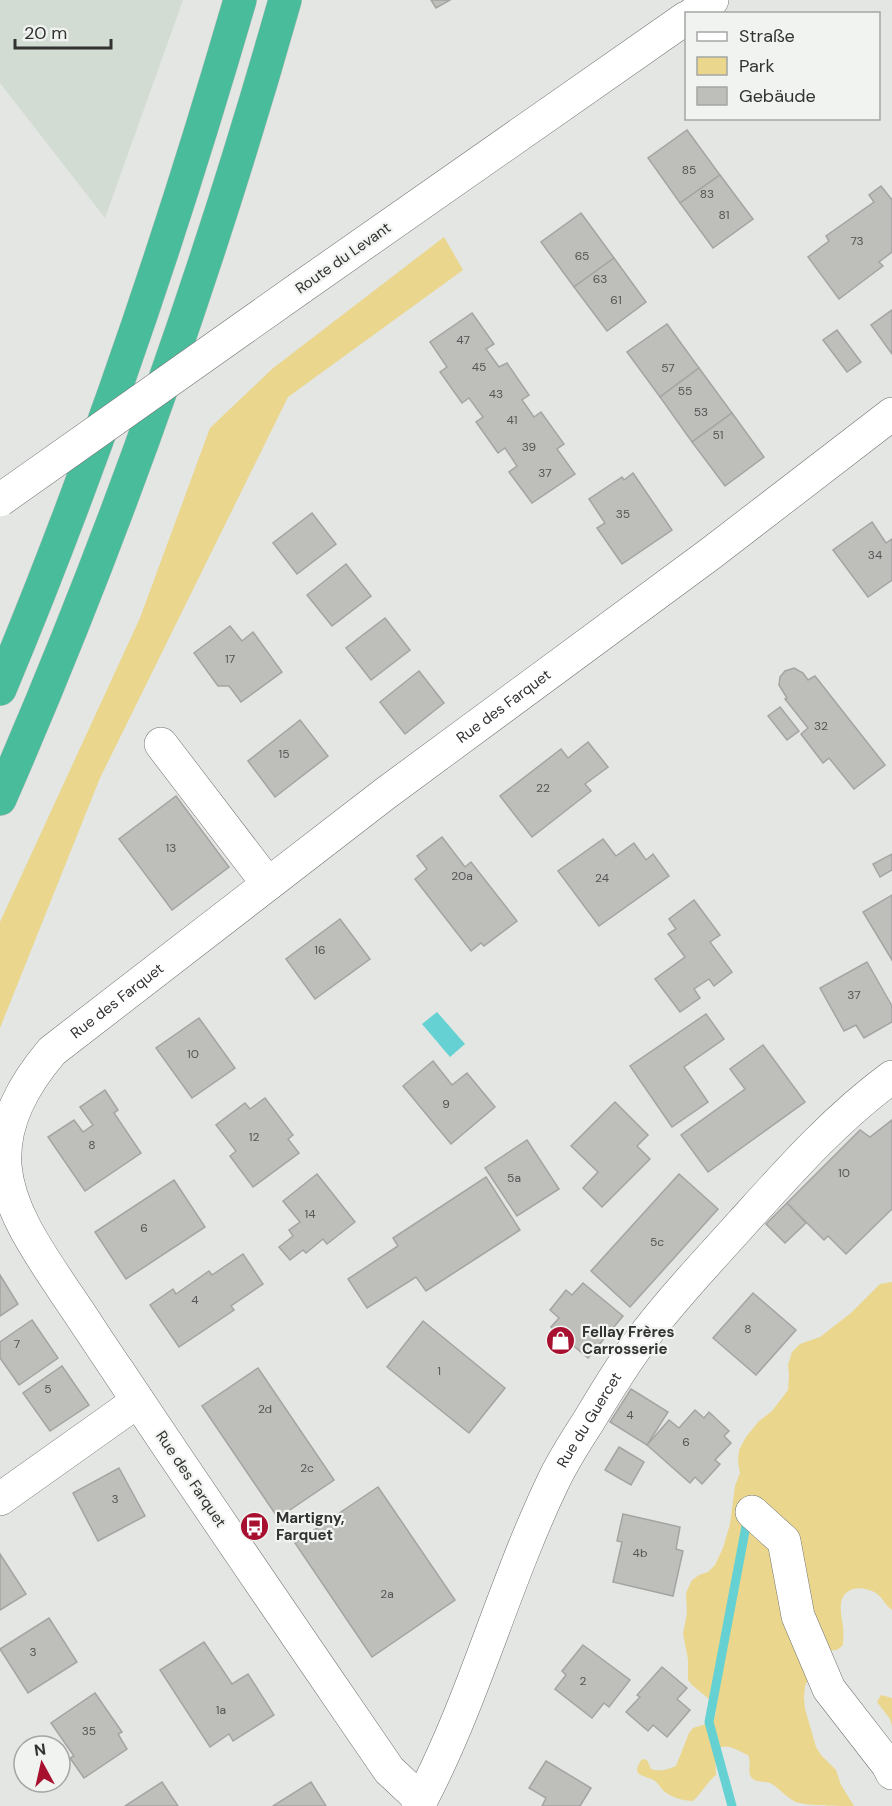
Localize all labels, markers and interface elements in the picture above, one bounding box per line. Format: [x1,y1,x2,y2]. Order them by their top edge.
scale bar [15,12,111,50]
legend [685,12,880,120]
text: 20 m [24,21,67,45]
text: Straße [739,24,795,48]
text: Park [739,54,775,78]
text: Gebäude [739,84,816,108]
house number: 85 [682,162,696,178]
house number: 83 [700,186,714,202]
house number: 81 [719,207,729,223]
street label: Route du Levant [291,218,395,298]
house number: 73 [850,233,864,249]
house number: 65 [575,248,589,264]
house number: 63 [593,271,607,287]
house number: 61 [610,292,622,308]
house number: 47 [456,332,470,348]
house number: 45 [472,359,486,375]
house number: 57 [661,360,675,376]
house number: 55 [678,383,692,399]
house number: 43 [489,386,503,402]
house number: 53 [694,404,708,420]
house number: 41 [506,412,518,428]
house number: 51 [712,427,724,443]
house number: 39 [522,439,536,455]
house number: 37 [538,465,552,481]
house number: 35 [616,506,630,522]
house number: 34 [868,547,882,563]
house number: 17 [225,651,235,667]
street label: Rue des Farquet [452,665,555,748]
house number: 32 [814,718,828,734]
house number: 15 [278,746,290,762]
house number: 22 [536,780,550,796]
house number: 13 [166,840,176,856]
house number: 20a [451,868,473,884]
house number: 24 [595,870,609,886]
house number: 16 [314,942,326,958]
street label: Rue des Farquet [66,958,168,1043]
house number: 37 [847,987,861,1003]
house number: 10 [187,1046,199,1062]
house number: 9 [442,1096,450,1112]
house number: 12 [249,1129,259,1145]
house number: 8 [88,1137,96,1153]
house number: 10 [838,1165,850,1181]
house number: 5a [507,1170,521,1186]
house number: 14 [304,1206,316,1222]
house number: 6 [140,1220,148,1236]
house number: 5c [650,1234,664,1250]
house number: 4 [191,1292,199,1308]
house number: 8 [744,1321,752,1337]
place label: Fellay Frères Carrosserie [582,1322,675,1359]
shop icon: Fellay Frères Carrosserie [545,1325,577,1357]
house number: 7 [14,1336,20,1352]
house number: 1 [437,1363,441,1379]
street label: Rue du Guercet [552,1368,626,1471]
house number: 5 [44,1381,52,1397]
house number: 2d [258,1401,272,1417]
house number: 4 [626,1407,634,1423]
street label: Rue des Farquet [151,1427,231,1531]
house number: 6 [682,1434,690,1450]
house number: 2c [300,1460,314,1476]
house number: 3 [111,1491,119,1507]
place label: Martigny, Farquet [276,1508,345,1545]
bus stop icon: Martigny, Farquet [239,1511,271,1543]
house number: 4b [633,1545,647,1561]
house number: 2a [380,1586,394,1602]
house number: 3 [29,1644,37,1660]
house number: 2 [580,1673,587,1689]
house number: 1a [216,1702,226,1718]
house number: 35 [82,1723,96,1739]
north arrow [12,1734,72,1794]
text: N [33,1738,47,1761]

